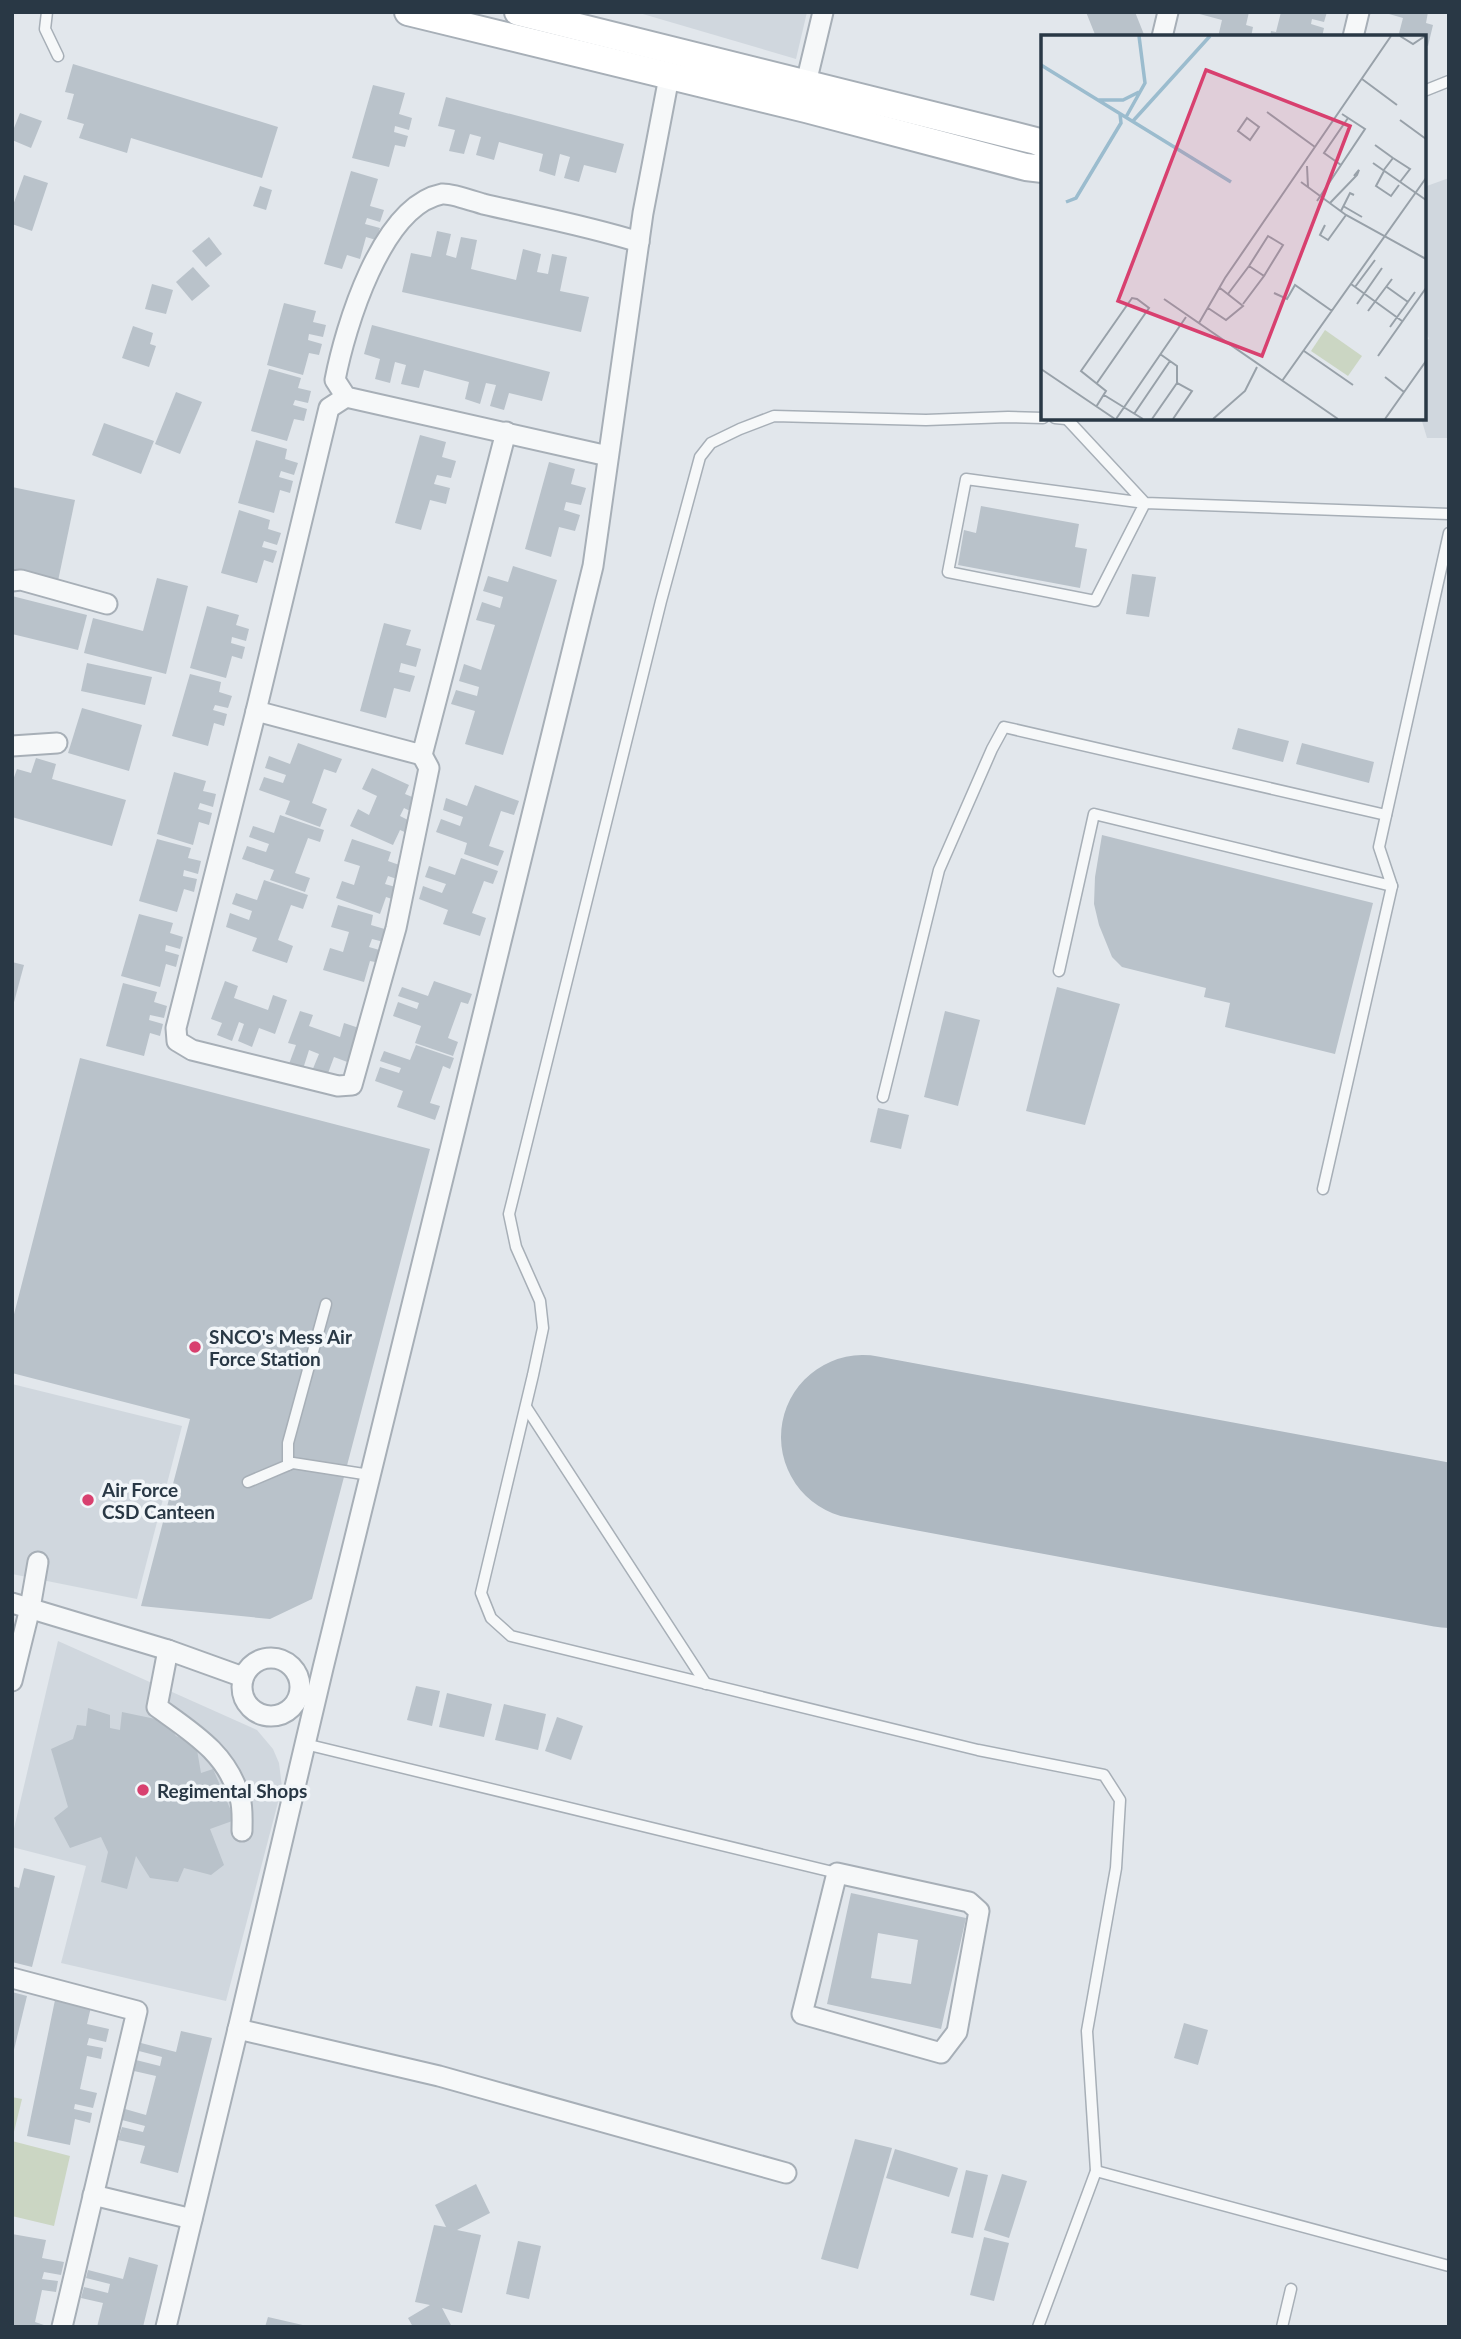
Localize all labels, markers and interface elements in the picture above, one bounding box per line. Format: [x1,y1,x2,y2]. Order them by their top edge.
inset map [1041,35,1426,420]
place label: SNCO's Mess Air Force Station [209,1325,353,1370]
marker: SNCO's Mess Air Force Station [187,1339,203,1355]
place label: Air Force CSD Canteen [101,1478,215,1523]
marker: Air Force CSD Canteen [80,1492,96,1508]
place label: Regimental Shops [157,1779,307,1802]
marker: Regimental Shops [135,1782,151,1798]

